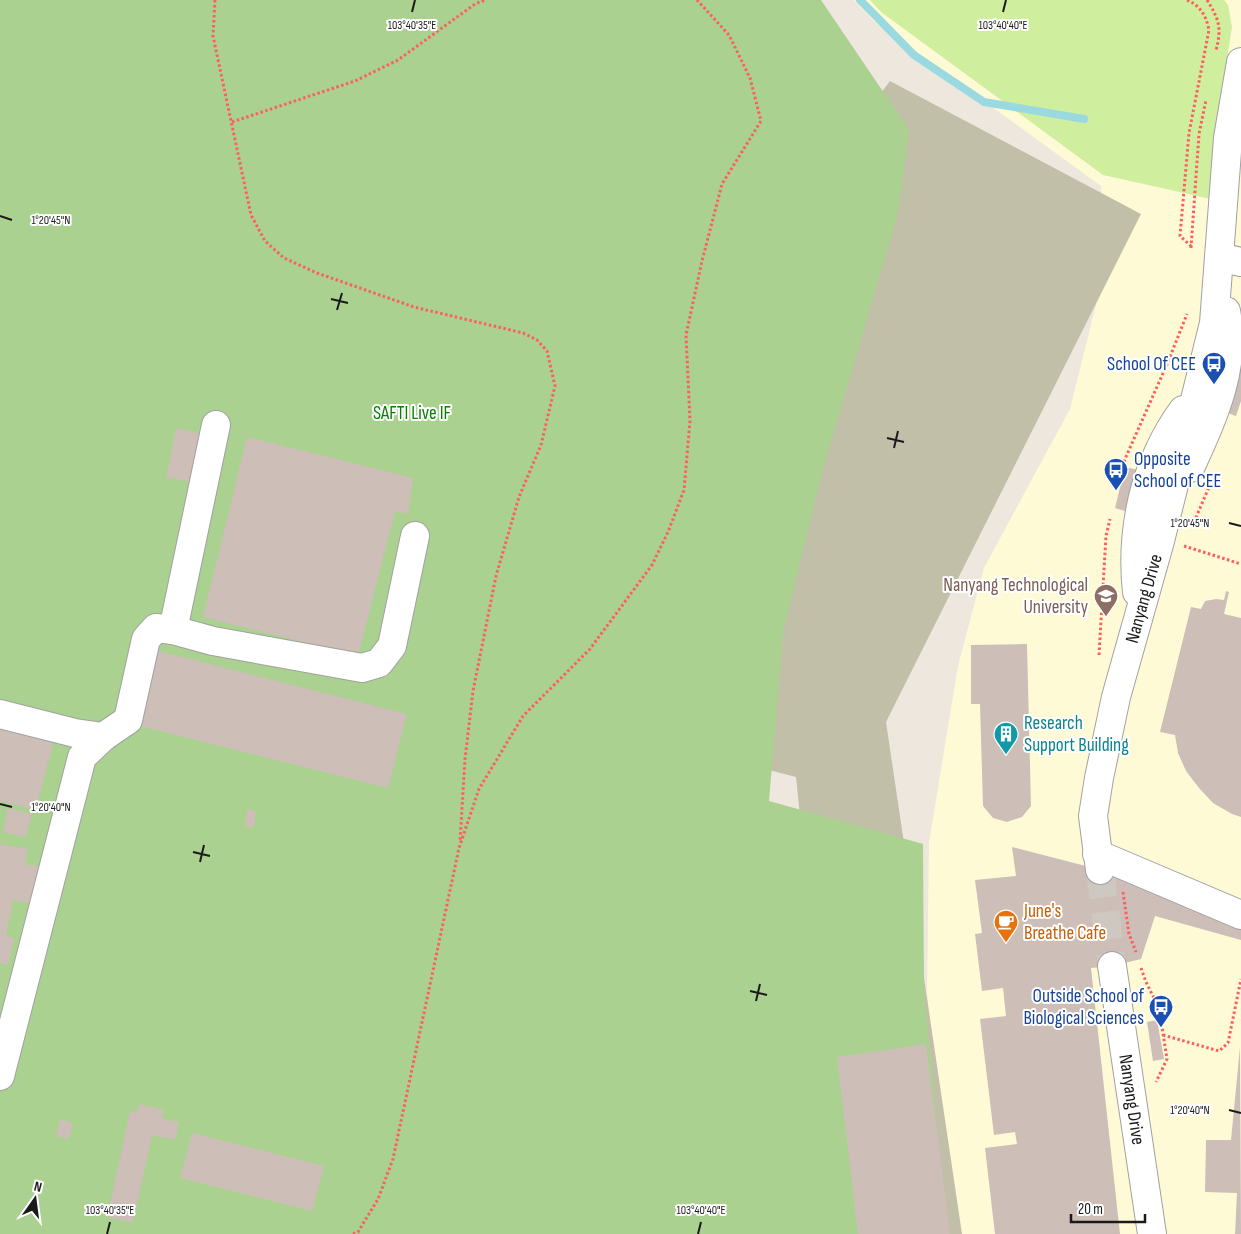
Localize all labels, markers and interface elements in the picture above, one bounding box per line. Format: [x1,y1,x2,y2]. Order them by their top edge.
text: 103°40'35"E [388,18,436,33]
text: 103°40'40"E [979,18,1028,33]
text: 1°20'45"N [32,213,70,228]
bus stop icon: School Of CEE [1201,351,1227,385]
place label: School Of CEE [1107,353,1196,376]
park label: SAFTI Live IF [373,402,451,425]
place label: Opposite School of CEE [1134,448,1221,493]
bus stop icon: Opposite School of CEE [1103,457,1129,491]
text: 1°20'45"N [1171,516,1209,531]
street label: Nanyang Drive [1120,551,1167,646]
place label: Nanyang Technological University [943,574,1089,619]
school or university icon: Nanyang Technological University [1093,583,1119,617]
place label: Research Support Building [1024,712,1129,757]
building icon: Research Support Building [993,721,1019,755]
text: 1°20'40"N [31,800,71,815]
place label: June's Breathe Cafe [1023,900,1106,945]
cafe icon: June's Breathe Cafe [993,909,1019,943]
place label: Outside School of Biological Sciences [1023,985,1145,1030]
bus stop icon: Outside School of Biological Sciences [1148,994,1174,1028]
street label: Nanyang Drive [1114,1053,1150,1146]
text: 1°20'40"N [1170,1103,1210,1118]
north arrow [10,1174,60,1224]
text: N [32,1178,44,1196]
scale bar [1071,1192,1145,1224]
text: 20 m [1078,1200,1103,1219]
text: 103°40'35"E [86,1203,134,1218]
text: 103°40'40"E [677,1203,726,1218]

